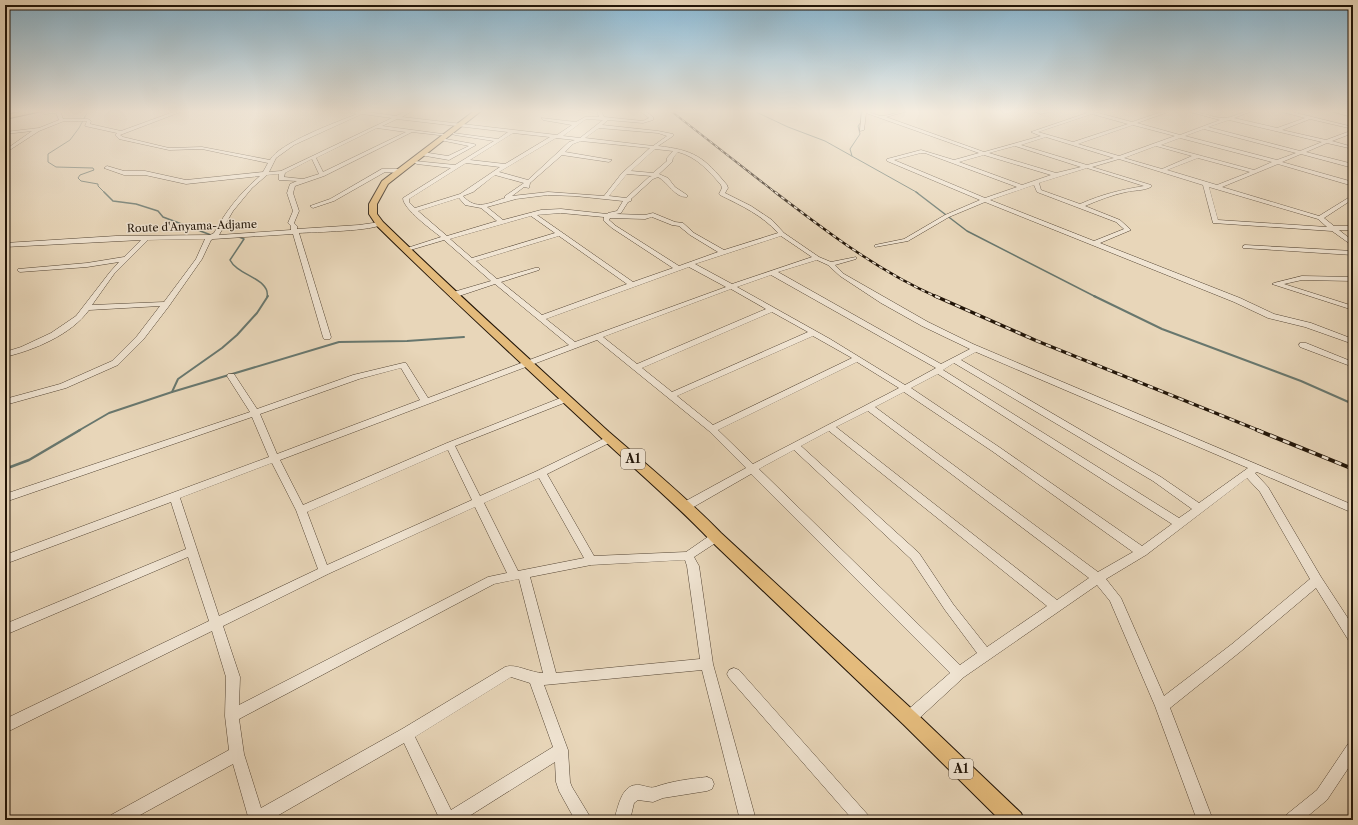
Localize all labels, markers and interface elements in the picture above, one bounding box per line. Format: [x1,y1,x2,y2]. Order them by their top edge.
street label: Route d'Anyama-Adjame [127,217,257,235]
road number: A1 [621,449,645,469]
road number: A1 [949,759,973,779]

